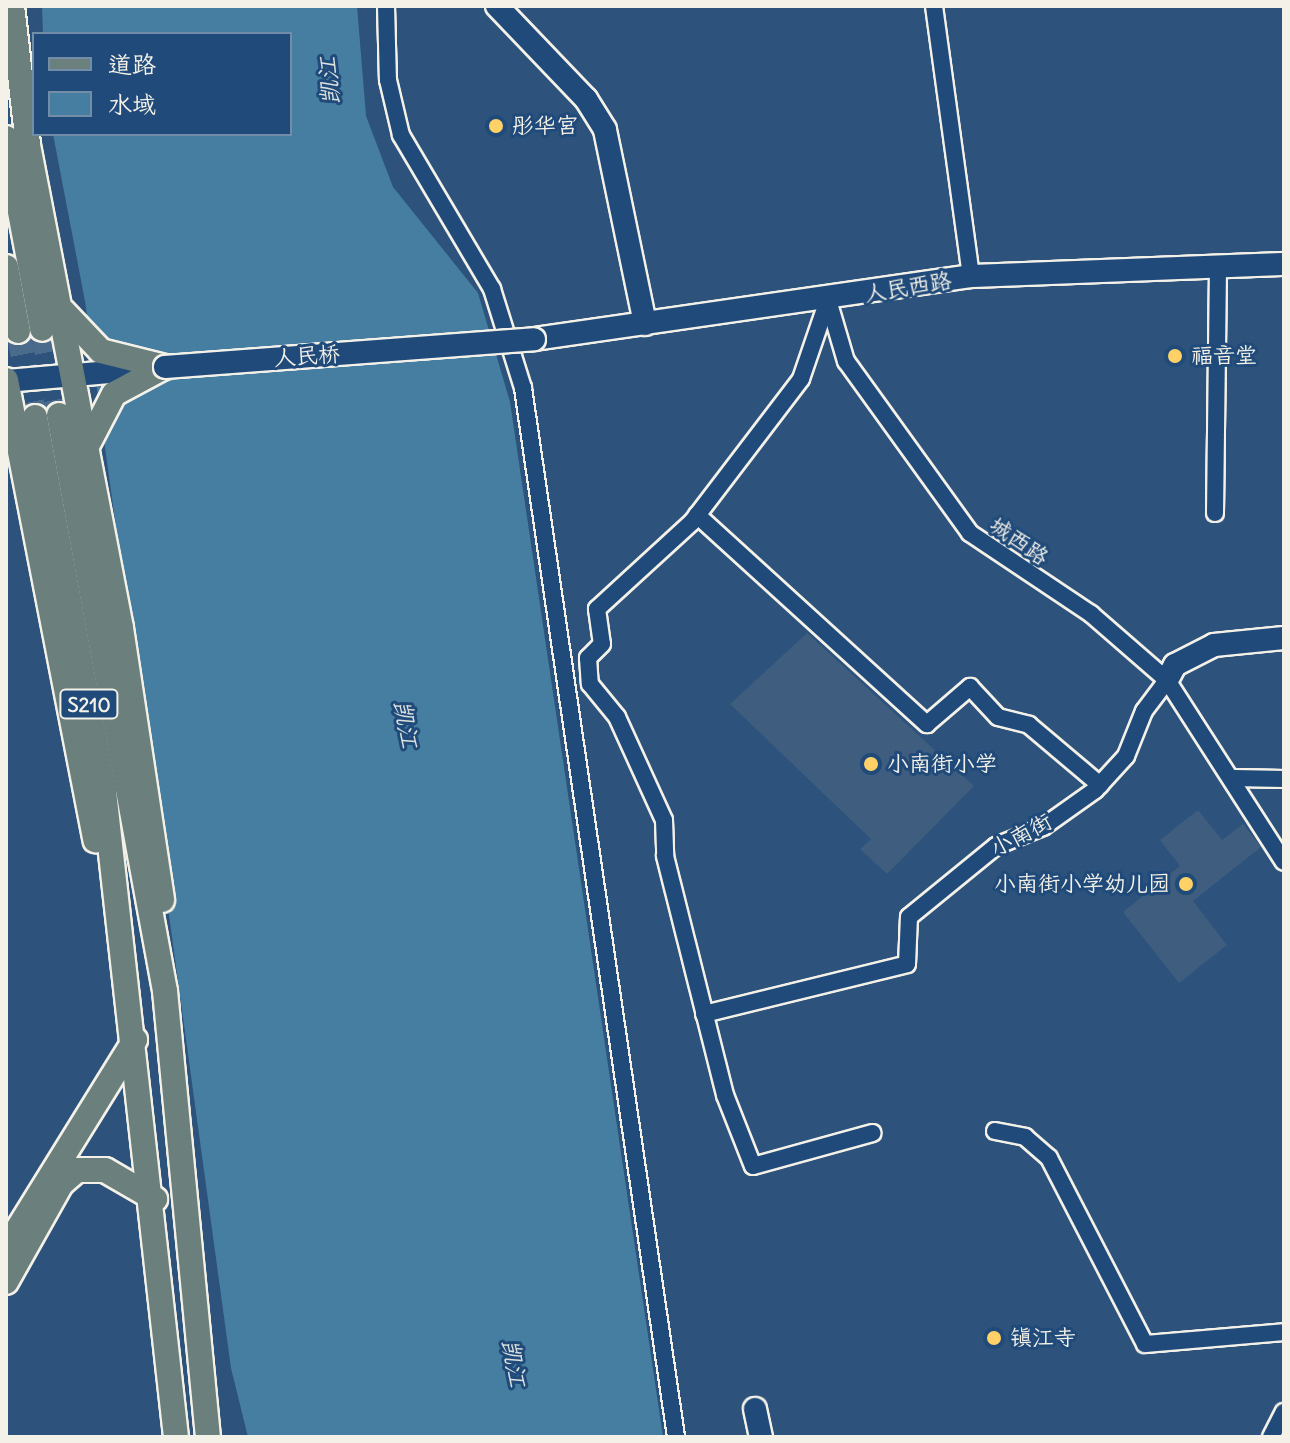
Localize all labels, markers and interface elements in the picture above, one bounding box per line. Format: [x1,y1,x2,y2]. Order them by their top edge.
legend [32,32,292,136]
text: 道路 [108,49,156,79]
water label: 凯江 [313,56,345,106]
text: 水域 [108,89,156,119]
place label: 彤华宫 [512,113,578,139]
marker: 彤华宫 [487,117,505,135]
street label: 人民西路 [862,267,954,307]
street label: 人民桥 [273,341,341,371]
place label: 福音堂 [1191,343,1257,369]
marker: 福音堂 [1166,347,1184,365]
street label: 城西路 [984,511,1054,571]
road number: S210 [59,688,119,720]
water label: 凯江 [388,698,424,750]
place label: 小南街小学 [887,751,997,777]
marker: 小南街小学 [862,755,880,773]
street label: 小南街 [986,808,1056,862]
place label: 小南街小学幼儿园 [994,871,1170,897]
marker: 小南街小学幼儿园 [1177,875,1195,893]
place label: 镇江寺 [1010,1325,1076,1351]
marker: 镇江寺 [985,1329,1003,1347]
water label: 凯江 [496,1337,532,1389]

